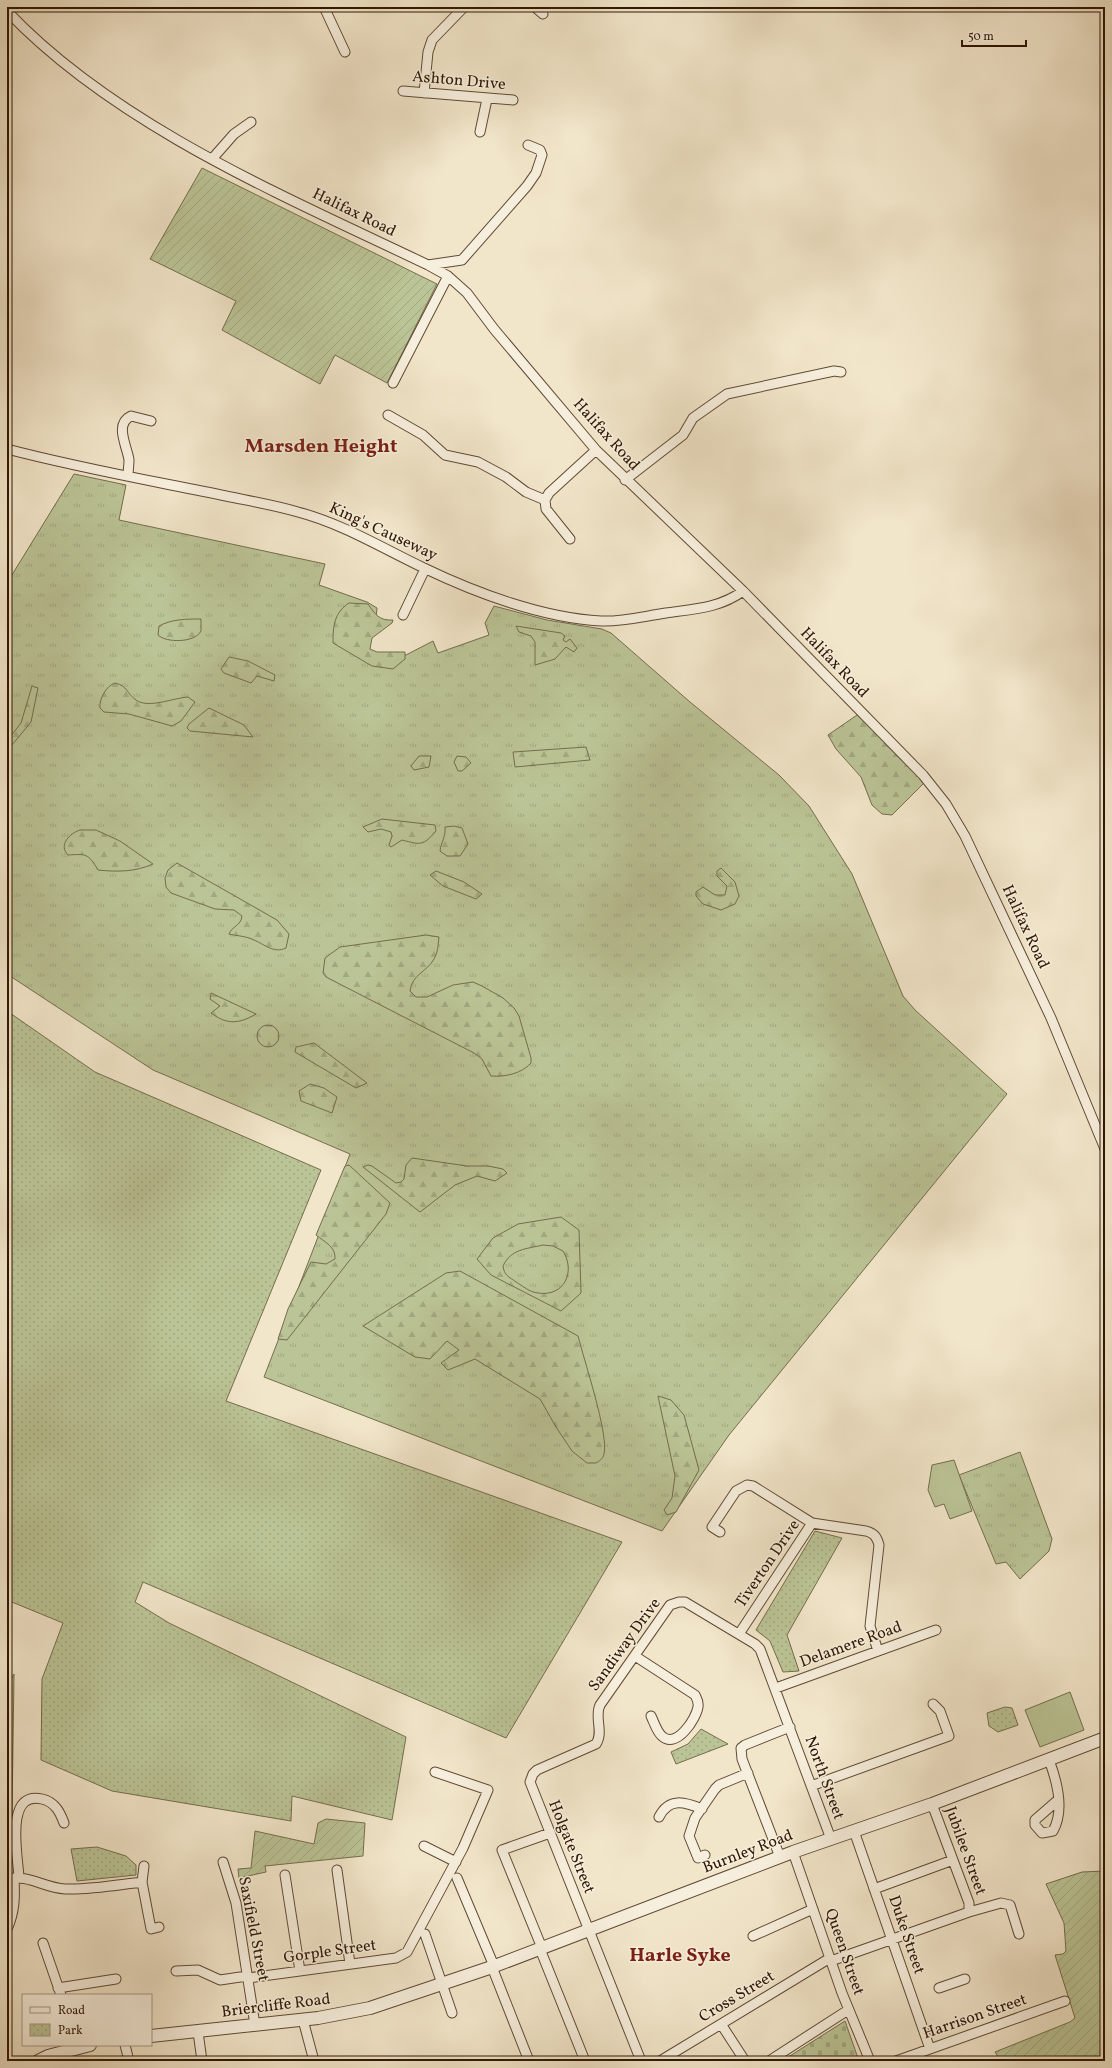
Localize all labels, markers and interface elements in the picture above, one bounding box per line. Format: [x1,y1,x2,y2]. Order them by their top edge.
scale bar [962,22,1026,48]
text: 50 m [968,29,994,45]
street label: Ashton Drive [411,66,507,96]
street label: Halifax Road [308,183,400,243]
street label: Halifax Road [568,394,644,476]
district label: Marsden Height [245,433,398,461]
street label: King's Causeway [325,497,441,567]
street label: Halifax Road [795,623,873,703]
street label: Halifax Road [996,881,1054,973]
street label: Tiverton Drive [730,1516,806,1612]
street label: Sandiway Drive [584,1594,666,1696]
street label: Delamere Road [797,1616,905,1674]
street label: North Street [799,1733,849,1823]
street label: Holgate Street [542,1797,600,1897]
street label: Jubilee Street [939,1804,991,1899]
street label: Burnley Road [700,1825,796,1879]
street label: Saxifield Street [232,1875,274,1984]
street label: Duke Street [882,1893,930,1978]
street label: Queen Street [819,1906,869,1999]
street label: Gorple Street [282,1935,378,1969]
district label: Harle Syke [629,1942,731,1970]
street label: Cross Street [695,1966,779,2028]
street label: Briercliffe Road [220,1988,332,2024]
street label: Harrison Street [920,1989,1030,2045]
legend [22,1994,152,2046]
text: Road [58,2003,85,2019]
text: Park [58,2023,83,2039]

